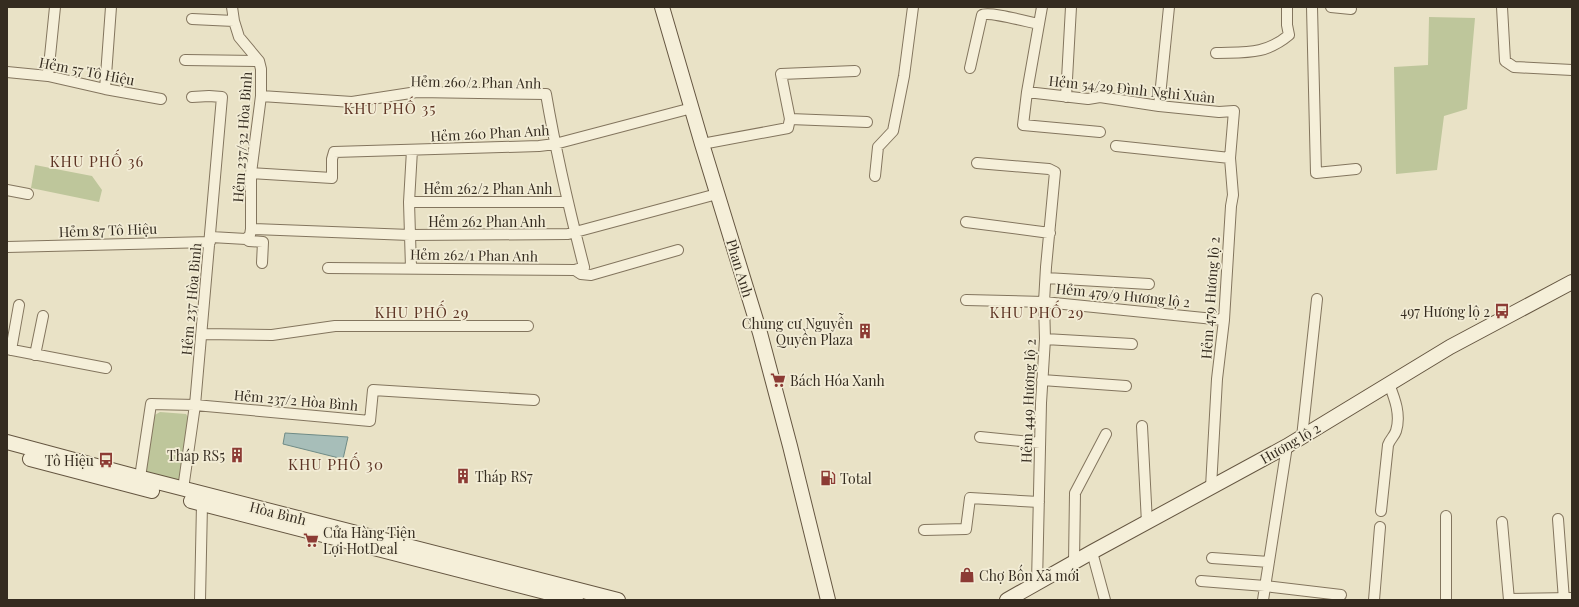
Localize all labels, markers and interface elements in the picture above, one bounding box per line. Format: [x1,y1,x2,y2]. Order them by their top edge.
street label: Hẻm 57 Tô Hiệu [38,52,136,90]
street label: Hẻm 237/32 Hòa Bình [228,70,256,203]
street label: Hẻm 260/2 Phan Anh [410,71,542,93]
street label: Hẻm 54/29 Đình Nghi Xuân [1048,71,1217,107]
district label: KHU PHỐ 35 [344,96,437,118]
street label: Hẻm 260 Phan Anh [430,120,551,146]
district label: KHU PHỐ 36 [50,149,144,171]
street label: Hẻm 262/2 Phan Anh [423,179,553,198]
street label: Hẻm 262 Phan Anh [428,212,547,231]
street label: Hẻm 87 Tô Hiệu [58,219,158,241]
street label: Hẻm 479 Hương lộ 2 [1196,236,1224,360]
street label: Phan Anh [722,237,758,300]
street label: Hẻm 237 Hòa Bình [177,241,205,356]
street label: Hẻm 262/1 Phan Anh [410,244,539,266]
street label: Hẻm 479/9 Hương lộ 2 [1055,279,1191,312]
district label: KHU PHỐ 29 [375,300,469,322]
district label: KHU PHỐ 29 [990,300,1084,322]
place label: 497 Hương lộ 2 [1400,302,1490,321]
bus stop icon: 497 Hương lộ 2 [1493,302,1511,320]
place label: Chung cư Nguyễn Quyền Plaza [742,313,854,349]
building icon: Chung cư Nguyễn Quyền Plaza [856,322,874,340]
street label: Hẻm 449 Hương lộ 2 [1016,338,1040,463]
supermarket icon: Bách Hóa Xanh [769,371,787,389]
place label: Bách Hóa Xanh [790,371,886,390]
street label: Hẻm 237/2 Hòa Bình [233,385,360,415]
street label: Hương lộ 2 [1256,418,1324,468]
place label: Tháp RS5 [167,446,225,465]
building icon: Tháp RS5 [228,446,246,464]
place label: Tô Hiệu [45,451,94,470]
bus stop icon: Tô Hiệu [97,451,115,469]
district label: KHU PHỐ 30 [288,452,384,474]
building icon: Tháp RS7 [454,467,472,485]
place label: Tháp RS7 [475,467,533,486]
fuel station icon: Total [819,469,837,487]
place label: Total [840,469,872,488]
street label: Hòa Bình [248,497,309,529]
place label: Cửa Hàng Tiện Lợi HotDeal [323,523,416,558]
supermarket icon: Cửa Hàng Tiện Lợi HotDeal [302,531,320,549]
place label: Chợ Bốn Xã mới [979,564,1079,585]
shop icon: Chợ Bốn Xã mới [958,566,976,584]

